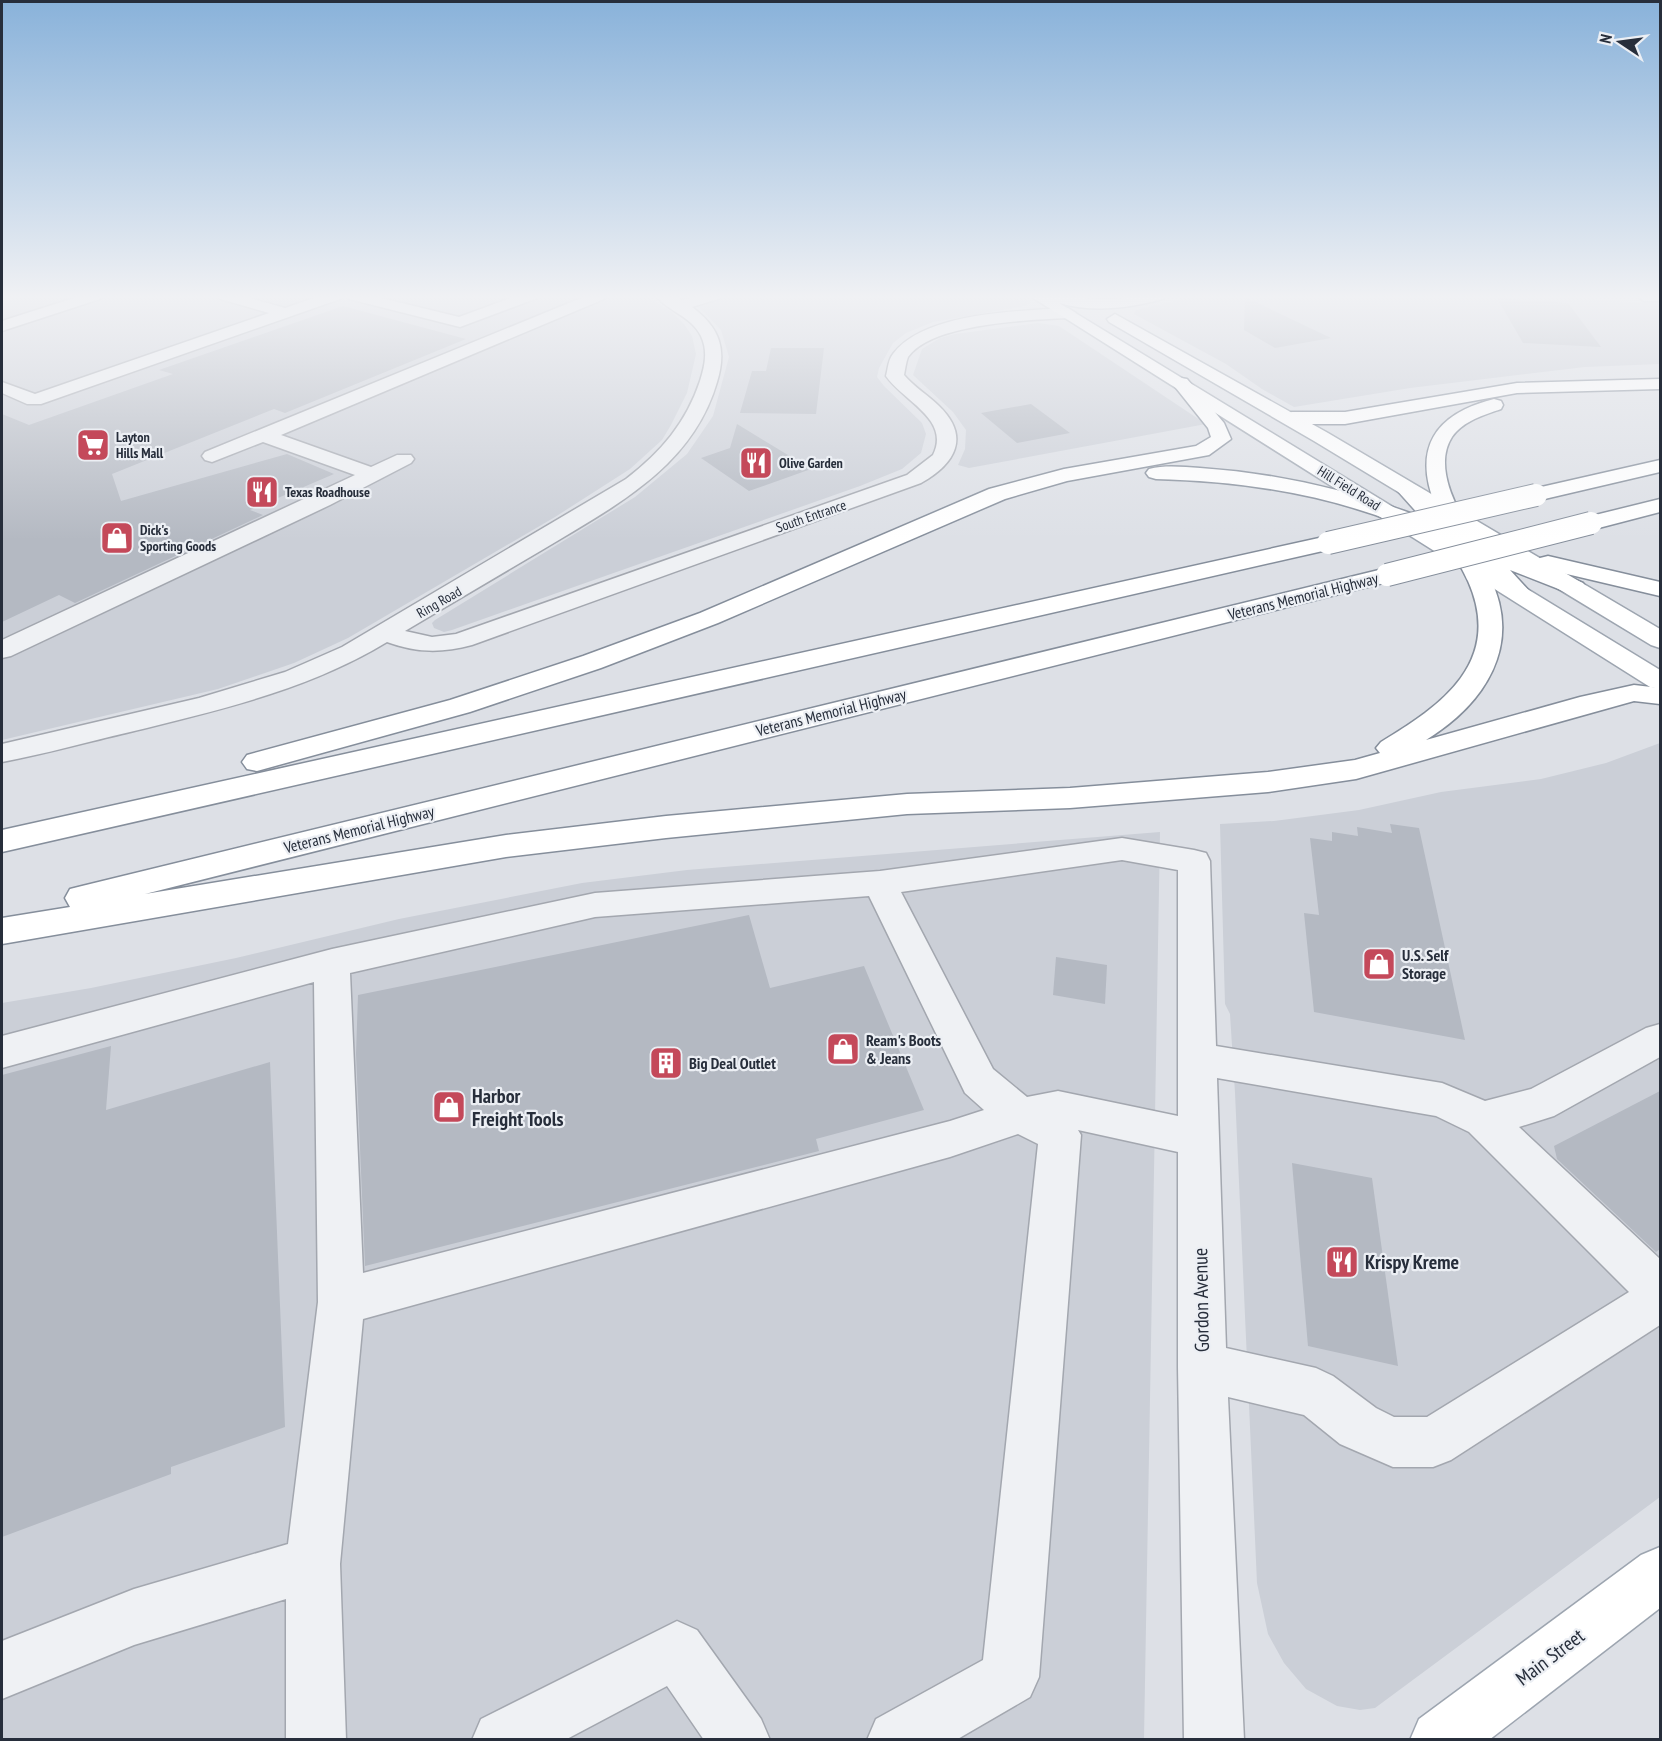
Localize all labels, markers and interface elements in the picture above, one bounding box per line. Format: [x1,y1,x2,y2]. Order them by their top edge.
north arrow [1590,12,1650,72]
text: N [1595,32,1616,45]
supermarket icon: Layton Hills Mall [75,427,111,463]
place label: Layton Hills Mall [116,428,164,462]
restaurant icon: Olive Garden [738,445,774,481]
place label: Olive Garden [779,454,843,472]
street label: Hill Field Road [1314,462,1384,514]
restaurant icon: Texas Roadhouse [244,474,280,510]
place label: Texas Roadhouse [285,483,370,501]
street label: South Entrance [773,496,849,536]
shop icon: Dick's Sporting Goods [99,520,135,556]
place label: Dick's Sporting Goods [140,521,216,555]
street label: Veterans Memorial Highway [1225,568,1380,625]
street label: Ring Road [413,582,465,622]
street label: Veterans Memorial Highway [753,684,908,741]
street label: Veterans Memorial Highway [281,801,436,858]
place label: U.S. Self Storage [1402,945,1449,983]
shop icon: U.S. Self Storage [1361,946,1397,982]
place label: Ream's Boots & Jeans [866,1030,942,1068]
shop icon: Ream's Boots & Jeans [825,1031,861,1067]
building icon: Big Deal Outlet [648,1045,684,1081]
place label: Big Deal Outlet [689,1053,776,1073]
place label: Harbor Freight Tools [472,1083,564,1132]
shop icon: Harbor Freight Tools [431,1089,467,1125]
restaurant icon: Krispy Kreme [1324,1244,1360,1280]
street label: Gordon Avenue [1187,1248,1215,1352]
place label: Krispy Kreme [1365,1249,1459,1275]
street label: Main Street [1510,1622,1590,1691]

